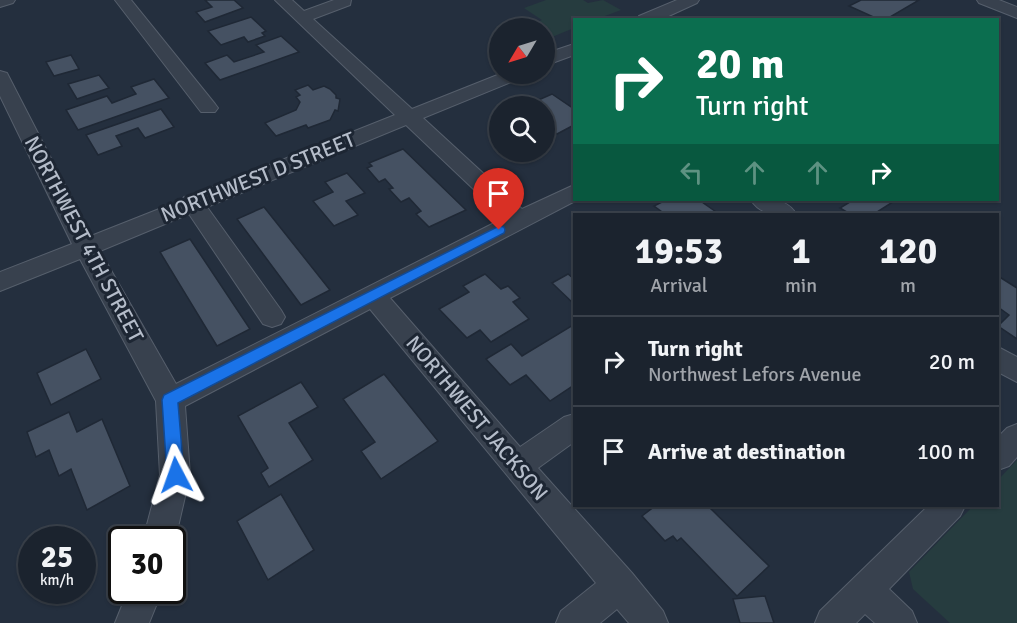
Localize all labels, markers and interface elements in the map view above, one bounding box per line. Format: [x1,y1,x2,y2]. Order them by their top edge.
north arrow [489,18,555,84]
map controls [489,18,555,162]
text: 20 m [696,39,785,90]
icon: right [597,42,675,120]
text: Turn right [696,90,809,123]
button: search [489,96,555,162]
street label: NORTHWEST D STREET [157,126,360,228]
street label: NORTHWEST 4TH STREET [19,132,150,347]
icon: left [675,156,708,189]
icon: ahead [738,156,771,189]
icon: ahead [801,156,834,189]
icon: right [864,156,897,189]
pin [473,168,524,230]
icon: arrive [482,177,515,210]
text: 19:53 [635,229,723,274]
text: 1 [791,229,811,274]
text: 120 [879,229,937,274]
text: Arrival [650,273,708,298]
text: min [785,273,817,298]
text: m [900,273,916,298]
street label: NORTHWEST JACKSON [400,330,554,506]
text: Turn right [648,335,743,362]
icon: right [597,345,630,378]
text: 20 m [929,348,975,375]
text: Northwest Lefors Avenue [648,362,862,387]
icon: arrive [597,435,630,468]
text: Arrive at destination [648,438,845,465]
text: 100 m [917,438,975,465]
position arrow [144,443,208,507]
speed limit sign: 30 [108,526,186,604]
text: 25 [41,539,73,576]
text: km/h [40,571,74,589]

